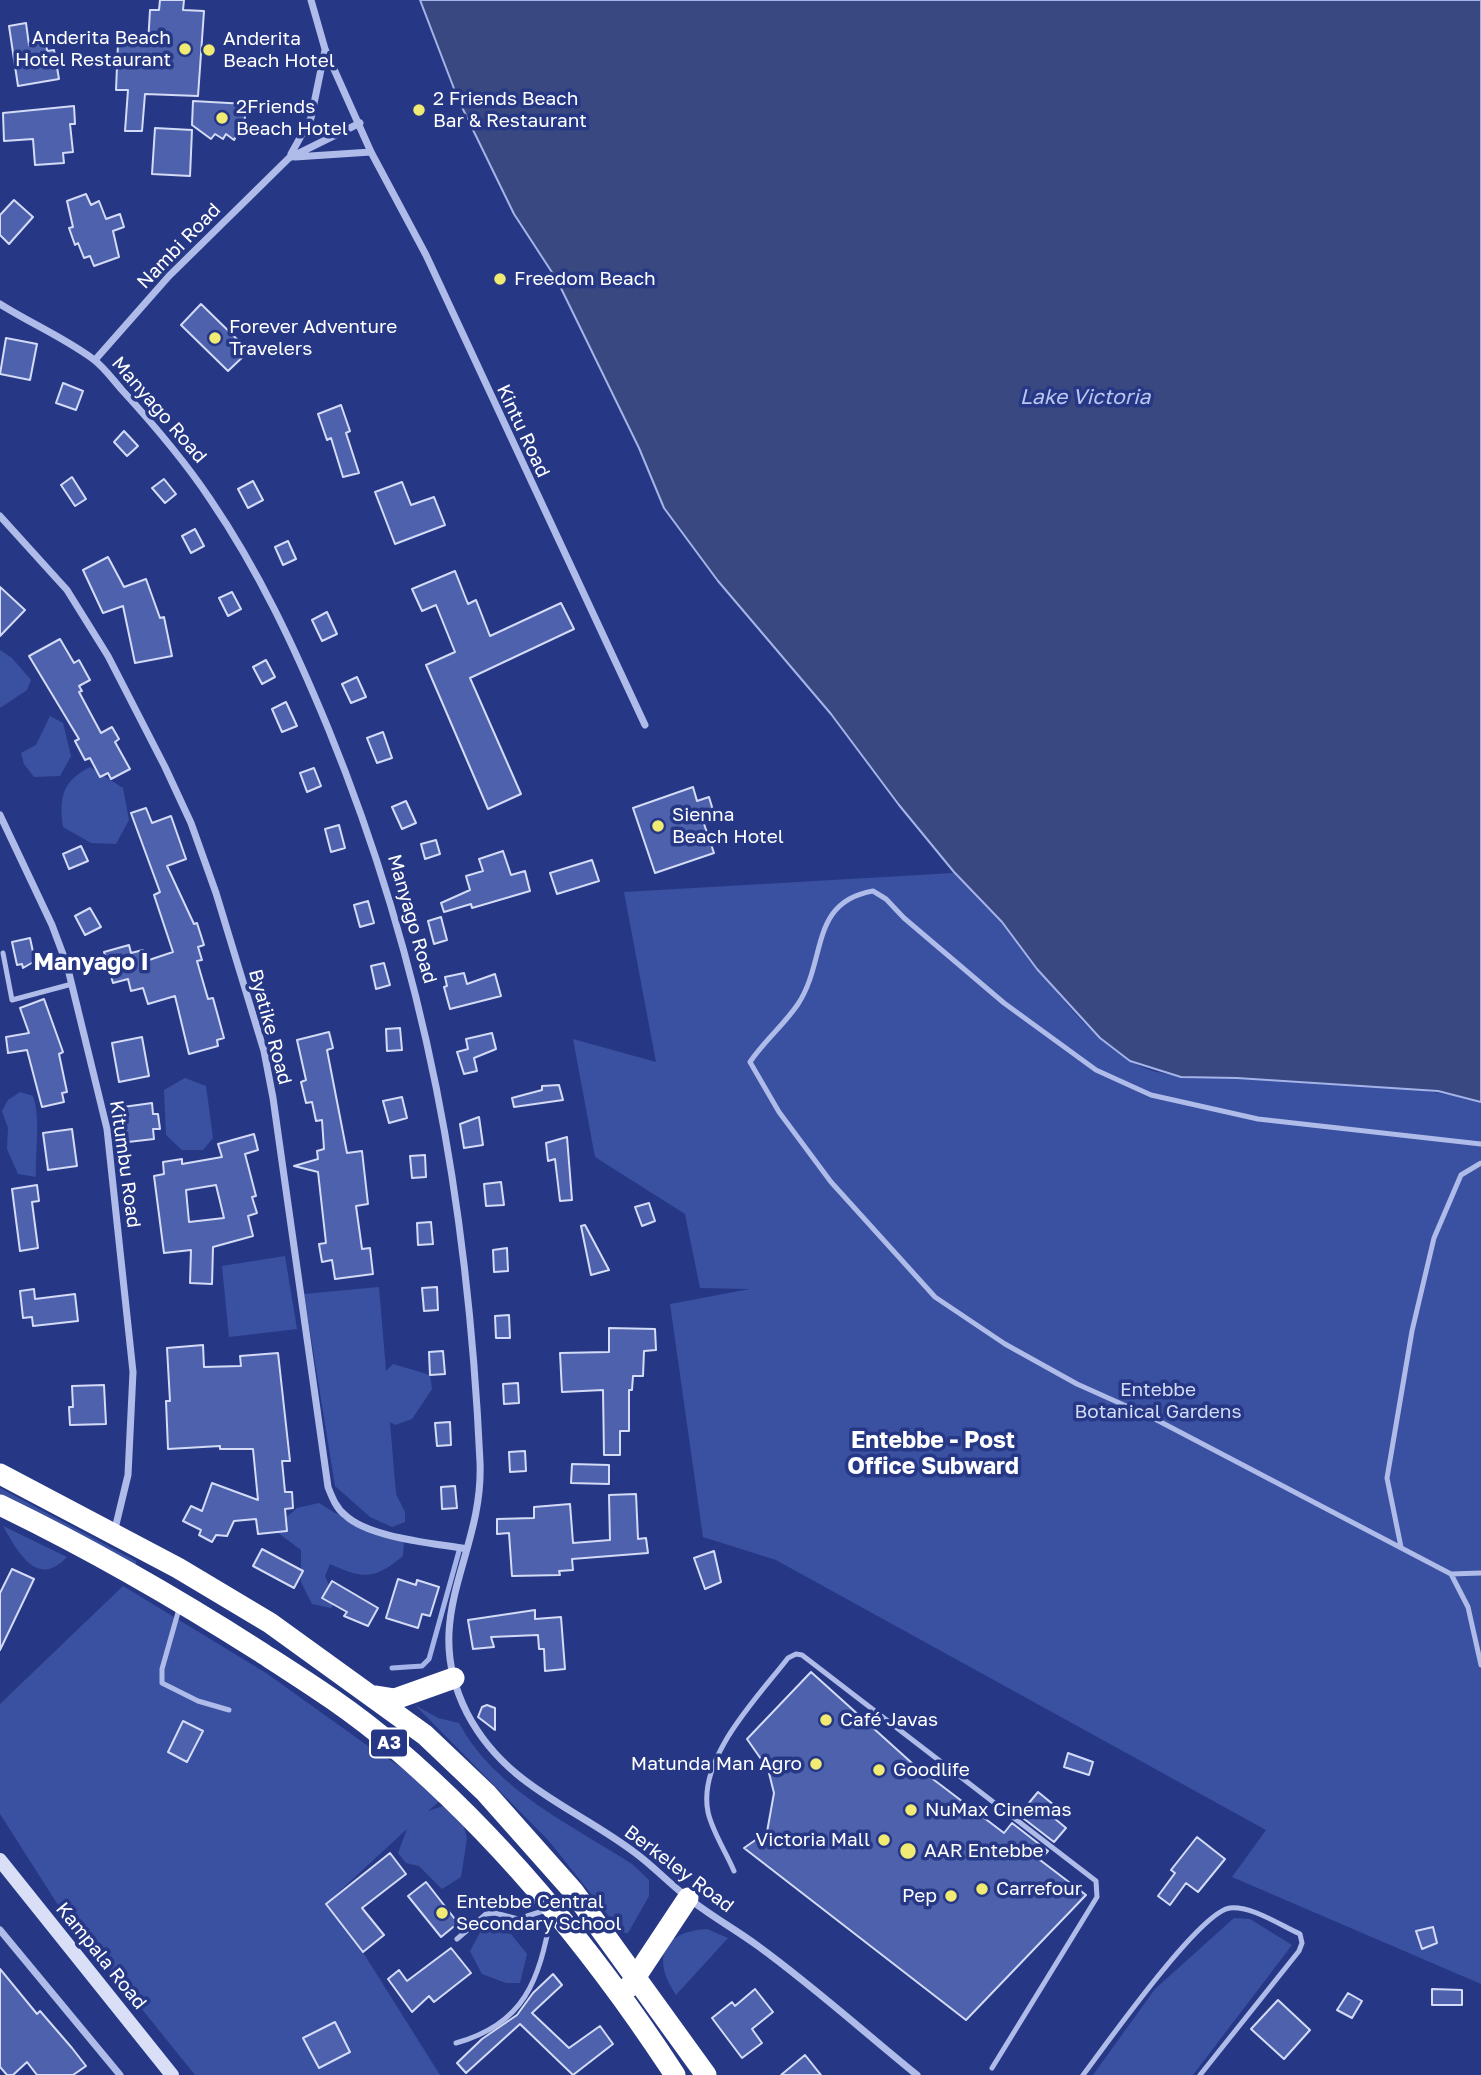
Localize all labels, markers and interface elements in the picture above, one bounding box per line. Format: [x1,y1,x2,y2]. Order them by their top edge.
place label: Anderita Beach Hotel Restaurant [15,27,171,71]
place label: Anderita Beach Hotel [223,28,335,72]
marker: Anderita Beach Hotel Restaurant [177,41,193,57]
marker: Anderita Beach Hotel [201,42,217,58]
place label: 2 Friends Beach Bar & Restaurant [433,88,587,132]
place label: 2Friends Beach Hotel [236,96,348,140]
marker: 2 Friends Beach Bar & Restaurant [411,102,427,118]
marker: 2Friends Beach Hotel [214,110,230,126]
street label: Nambi Road [133,198,225,294]
place label: Freedom Beach [514,268,656,290]
marker: Freedom Beach [492,271,508,287]
place label: Forever Adventure Travelers [229,316,397,360]
marker: Forever Adventure Travelers [207,330,223,346]
street label: Manyago Road [107,352,211,468]
street label: Kintu Road [492,381,554,481]
water label: Lake Victoria [1020,384,1150,410]
place label: Sienna Beach Hotel [672,804,784,848]
marker: Sienna Beach Hotel [650,818,666,834]
street label: Manyago Road [383,852,441,986]
district label: Manyago I [33,949,149,977]
street label: Byatike Road [244,967,296,1087]
street label: Kitumbu Road [105,1099,145,1229]
park label: Entebbe Botanical Gardens [1075,1379,1241,1423]
district label: Entebbe - Post Office Subward [847,1427,1019,1481]
place label: Café Javas [840,1709,938,1731]
marker: Café Javas [818,1712,834,1728]
road number: A3 [370,1728,408,1758]
place label: Matunda Man Agro [631,1753,802,1775]
marker: Matunda Man Agro [808,1756,824,1772]
place label: Goodlife [893,1759,970,1781]
marker: Goodlife [871,1762,887,1778]
place label: NuMax Cinemas [925,1799,1072,1821]
marker: NuMax Cinemas [903,1802,919,1818]
street label: Berkeley Road [620,1820,738,1918]
place label: Victoria Mall [756,1829,870,1851]
marker: Victoria Mall [876,1832,892,1848]
place label: AAR Entebbe [924,1840,1044,1862]
marker: AAR Entebbe [898,1841,918,1861]
place label: Carrefour [996,1878,1082,1900]
marker: Carrefour [974,1881,990,1897]
place label: Pep [902,1885,937,1907]
marker: Pep [943,1888,959,1904]
place label: Entebbe Central Secondary School [456,1891,621,1935]
street label: Kampala Road [51,1898,151,2014]
marker: Entebbe Central Secondary School [434,1905,450,1921]

